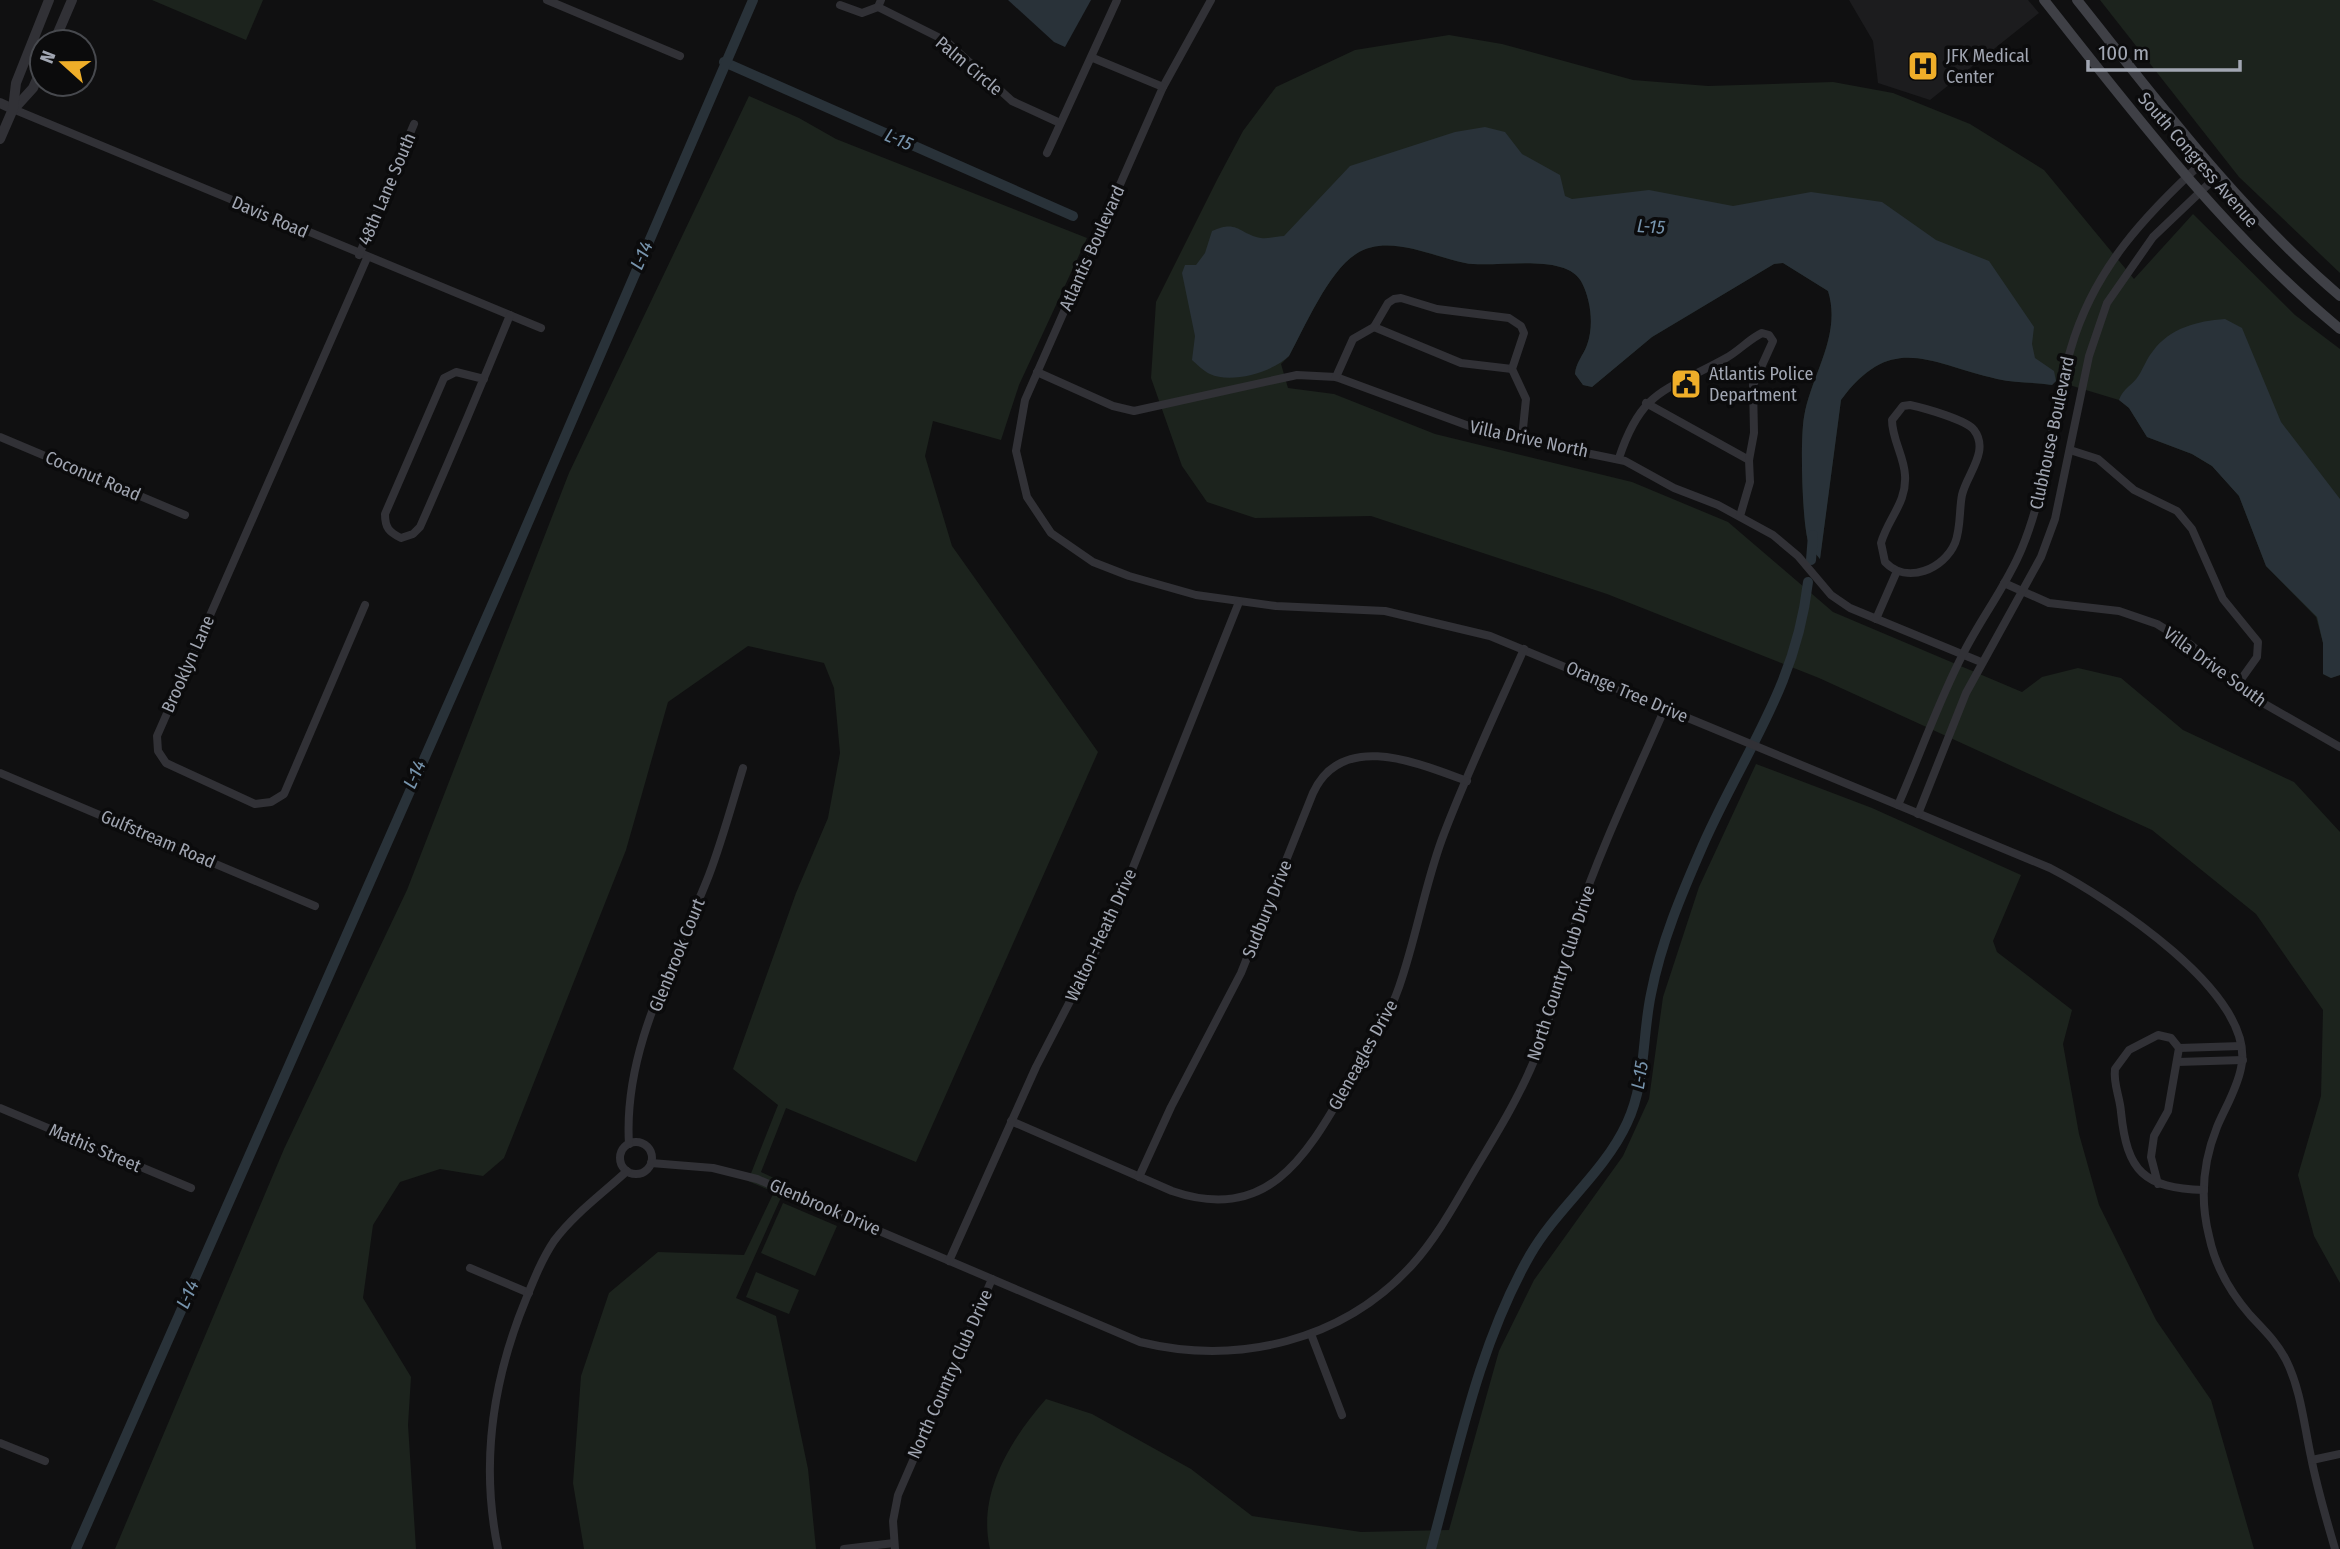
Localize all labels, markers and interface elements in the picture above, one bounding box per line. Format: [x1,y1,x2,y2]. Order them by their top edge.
north arrow [28,28,98,98]
scale bar [2088,28,2240,72]
street label: Palm Circle [931,32,1007,100]
text: 100 m [2098,40,2149,66]
place label: JFK Medical Center [1946,45,2030,88]
text: N [35,48,60,67]
hospital icon: JFK Medical Center [1906,49,1940,83]
street label: South Congress Avenue [2133,88,2263,232]
water label: L-15 [881,123,917,156]
street label: 48th Lane South [353,130,421,248]
street label: Atlantis Boulevard [1055,182,1129,314]
street label: Davis Road [229,191,311,243]
water label: L-15 [1636,214,1666,239]
water label: L-14 [625,237,658,273]
street label: Clubhouse Boulevard [2025,354,2079,512]
place label: Atlantis Police Department [1709,363,1813,406]
public building icon: Atlantis Police Department [1669,367,1703,401]
street label: Villa Drive North [1468,416,1590,462]
street label: Coconut Road [42,446,144,506]
street label: Brooklyn Lane [157,612,219,716]
street label: Villa Drive South [2159,622,2271,712]
street label: Orange Tree Drive [1563,656,1691,728]
water label: L-14 [398,756,431,792]
street label: Gulfstream Road [97,805,219,873]
street label: Sudbury Drive [1237,857,1297,961]
street label: Walton-Heath Drive [1061,865,1141,1005]
street label: North Country Club Drive [1522,883,1600,1063]
street label: Glenbrook Court [644,895,710,1015]
street label: Gleneagles Drive [1324,996,1402,1114]
water label: L-15 [1626,1059,1653,1091]
street label: Mathis Street [46,1119,144,1177]
street label: Glenbrook Drive [766,1174,884,1240]
water label: L-14 [171,1276,204,1312]
street label: North Country Club Drive [903,1286,997,1462]

